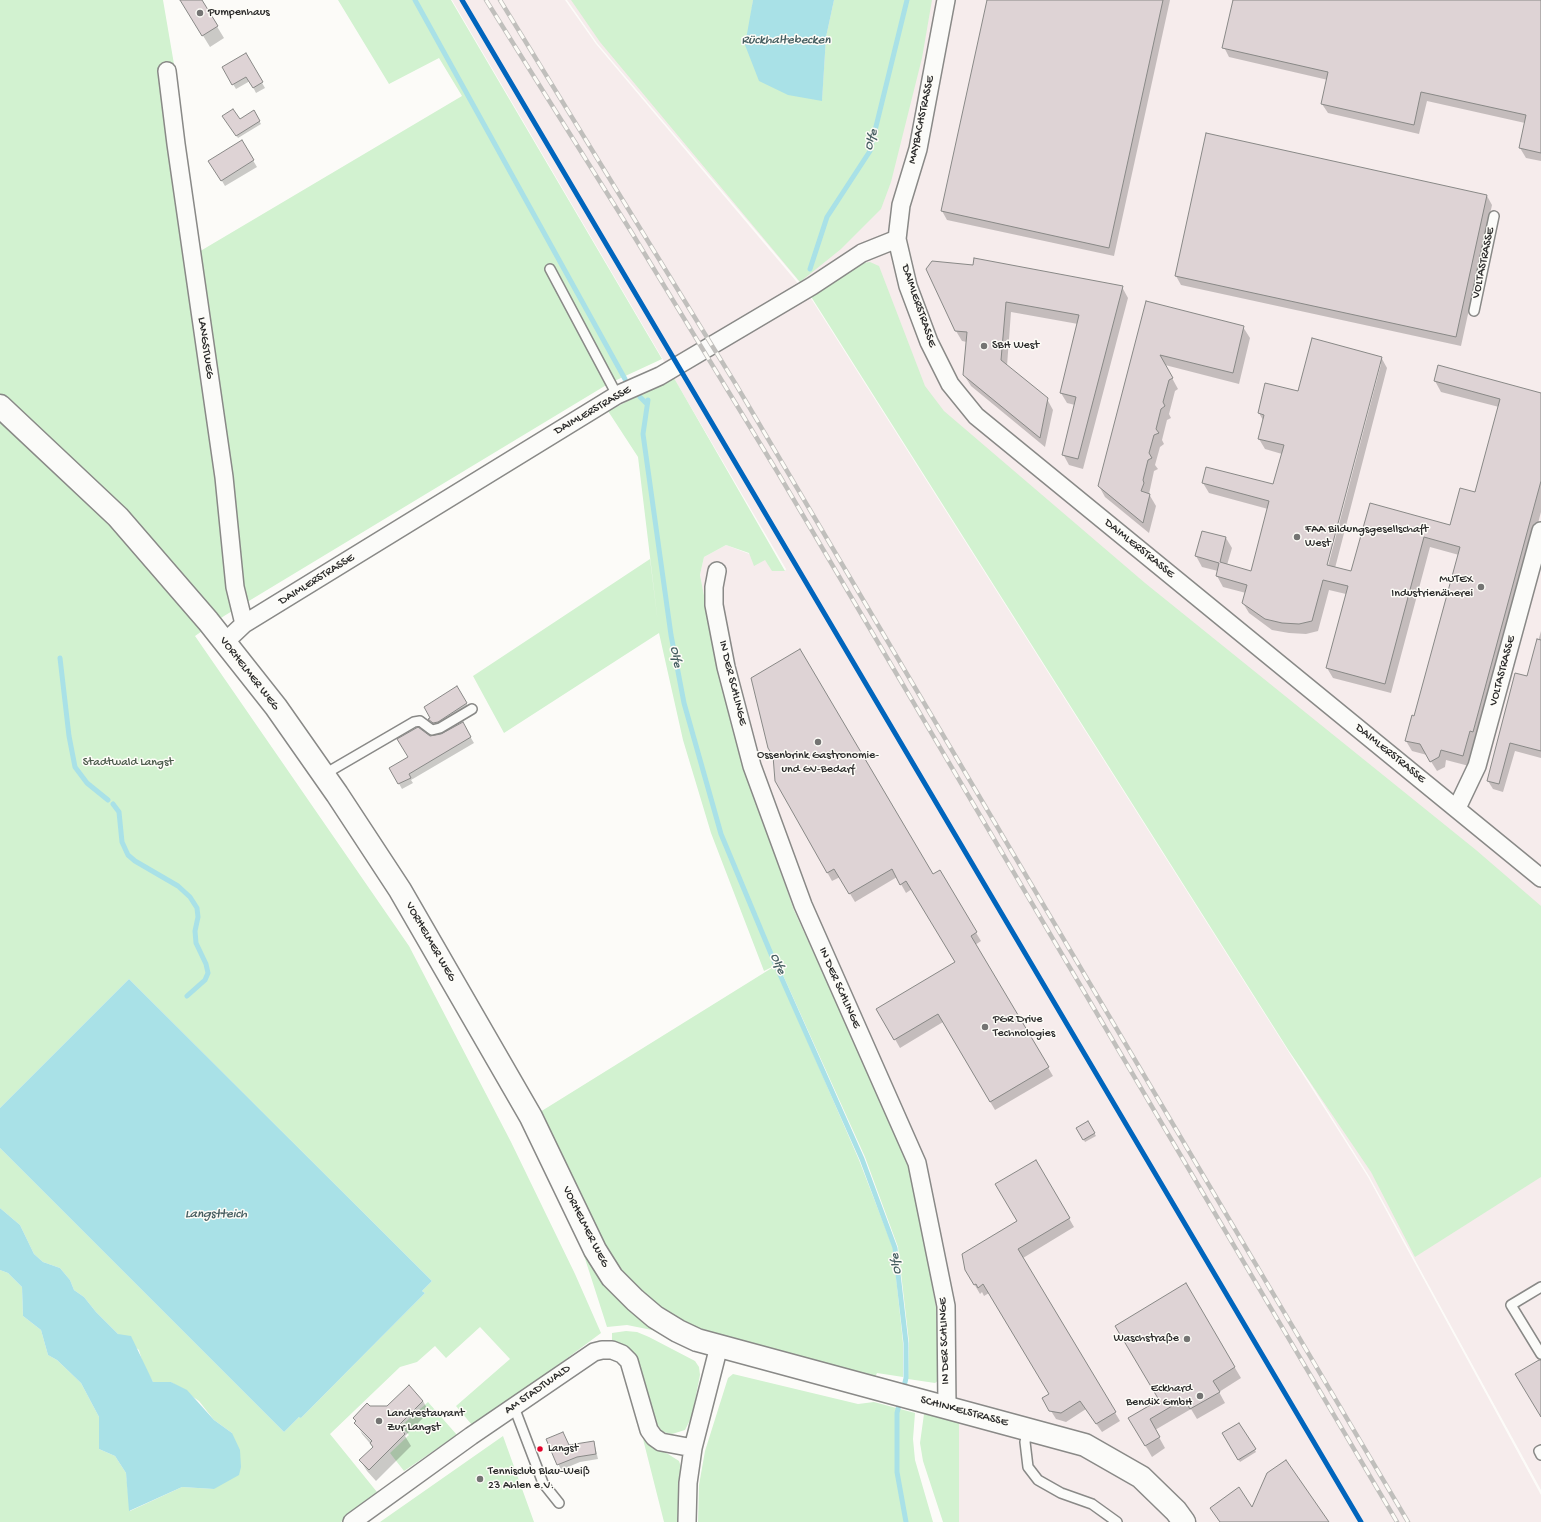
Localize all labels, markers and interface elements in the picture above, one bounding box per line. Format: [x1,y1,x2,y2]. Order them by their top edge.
place label: Pumpenhaus [208,6,270,20]
marker: Pumpenhaus [195,8,205,18]
water label: Rückhaltebecken [742,33,830,49]
street label: MAYBACHSTRASSE [906,75,938,165]
water label: Olfe [861,127,883,153]
street label: VOLTASTRASSE [1469,226,1499,300]
street label: DAIMLERSTRASSE [897,263,939,349]
street label: LANGSTWEG [194,316,216,380]
place label: SBH West [992,339,1039,353]
marker: SBH West [979,341,989,351]
street label: DAIMLERSTRASSE [552,383,634,439]
street label: DAIMLERSTRASSE [1101,516,1177,582]
place label: FAA Bildungsgesellschaft West [1305,523,1428,551]
marker: FAA Bildungsgesellschaft West [1292,532,1302,542]
street label: DAIMLERSTRASSE [277,551,357,609]
place label: MUTEX Industrienäherei [1391,573,1473,601]
marker: MUTEX Industrienäherei [1476,582,1486,592]
street label: VORHELMER WEG [216,634,282,714]
street label: VOLTASTRASSE [1487,634,1519,708]
street label: IN DER SCHLINGE [714,639,750,727]
water label: Olfe [665,645,685,669]
street label: DAIMLERSTRASSE [1352,721,1428,787]
marker: Ossenbrink Gastronomie- und GV-Bedarf [813,737,823,747]
place label: Ossenbrink Gastronomie- und GV-Bedarf [757,749,879,777]
park label: Stadtwald Langst [83,756,173,770]
street label: VORHELMER WEG [401,900,459,984]
street label: IN DER SCHLINGE [815,945,863,1031]
water label: Olfe [766,951,788,977]
place label: PGR Drive Technologies [993,1013,1055,1041]
marker: PGR Drive Technologies [980,1022,990,1032]
street label: VORHELMER WEG [558,1184,612,1270]
water label: Langstteich [185,1207,247,1223]
water label: Olfe [888,1252,906,1276]
street label: IN DER SCHLINGE [936,1297,954,1385]
place label: Waschstraße [1113,1332,1179,1346]
marker: Waschstraße [1182,1334,1192,1344]
street label: AM STADTWALD [502,1362,574,1418]
place label: Eckhard Bendix GmbH [1126,1382,1192,1410]
marker: Eckhard Bendix GmbH [1195,1391,1205,1401]
street label: SCHINKELSTRASSE [919,1393,1009,1431]
place label: Landrestaurant Zur Langst [387,1407,464,1435]
marker: Landrestaurant Zur Langst [374,1416,384,1426]
place label: Langst [548,1442,578,1456]
marker: Langst [535,1444,545,1454]
place label: Tennisclub Blau-Weiß 23 Ahlen e.V. [488,1465,590,1493]
marker: Tennisclub Blau-Weiß 23 Ahlen e.V. [475,1474,485,1484]

